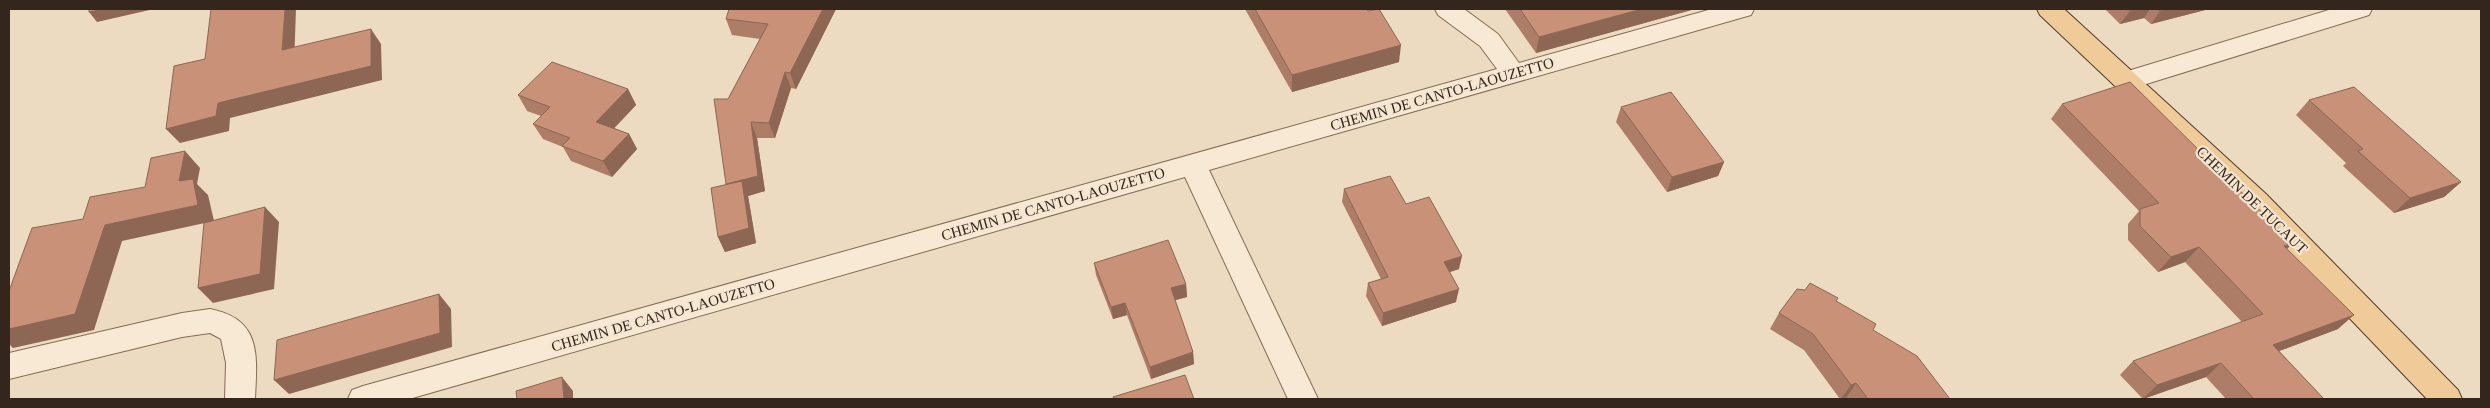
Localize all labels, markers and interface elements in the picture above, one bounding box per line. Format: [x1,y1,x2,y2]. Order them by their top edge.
street label: CHEMIN DE CANTO-LAOUZETTO [1328,54,1556,134]
street label: CHEMIN DE TUCAUT [2193,143,2311,257]
street label: CHEMIN DE CANTO-LAOUZETTO [939,164,1167,244]
street label: CHEMIN DE CANTO-LAOUZETTO [549,275,777,355]

